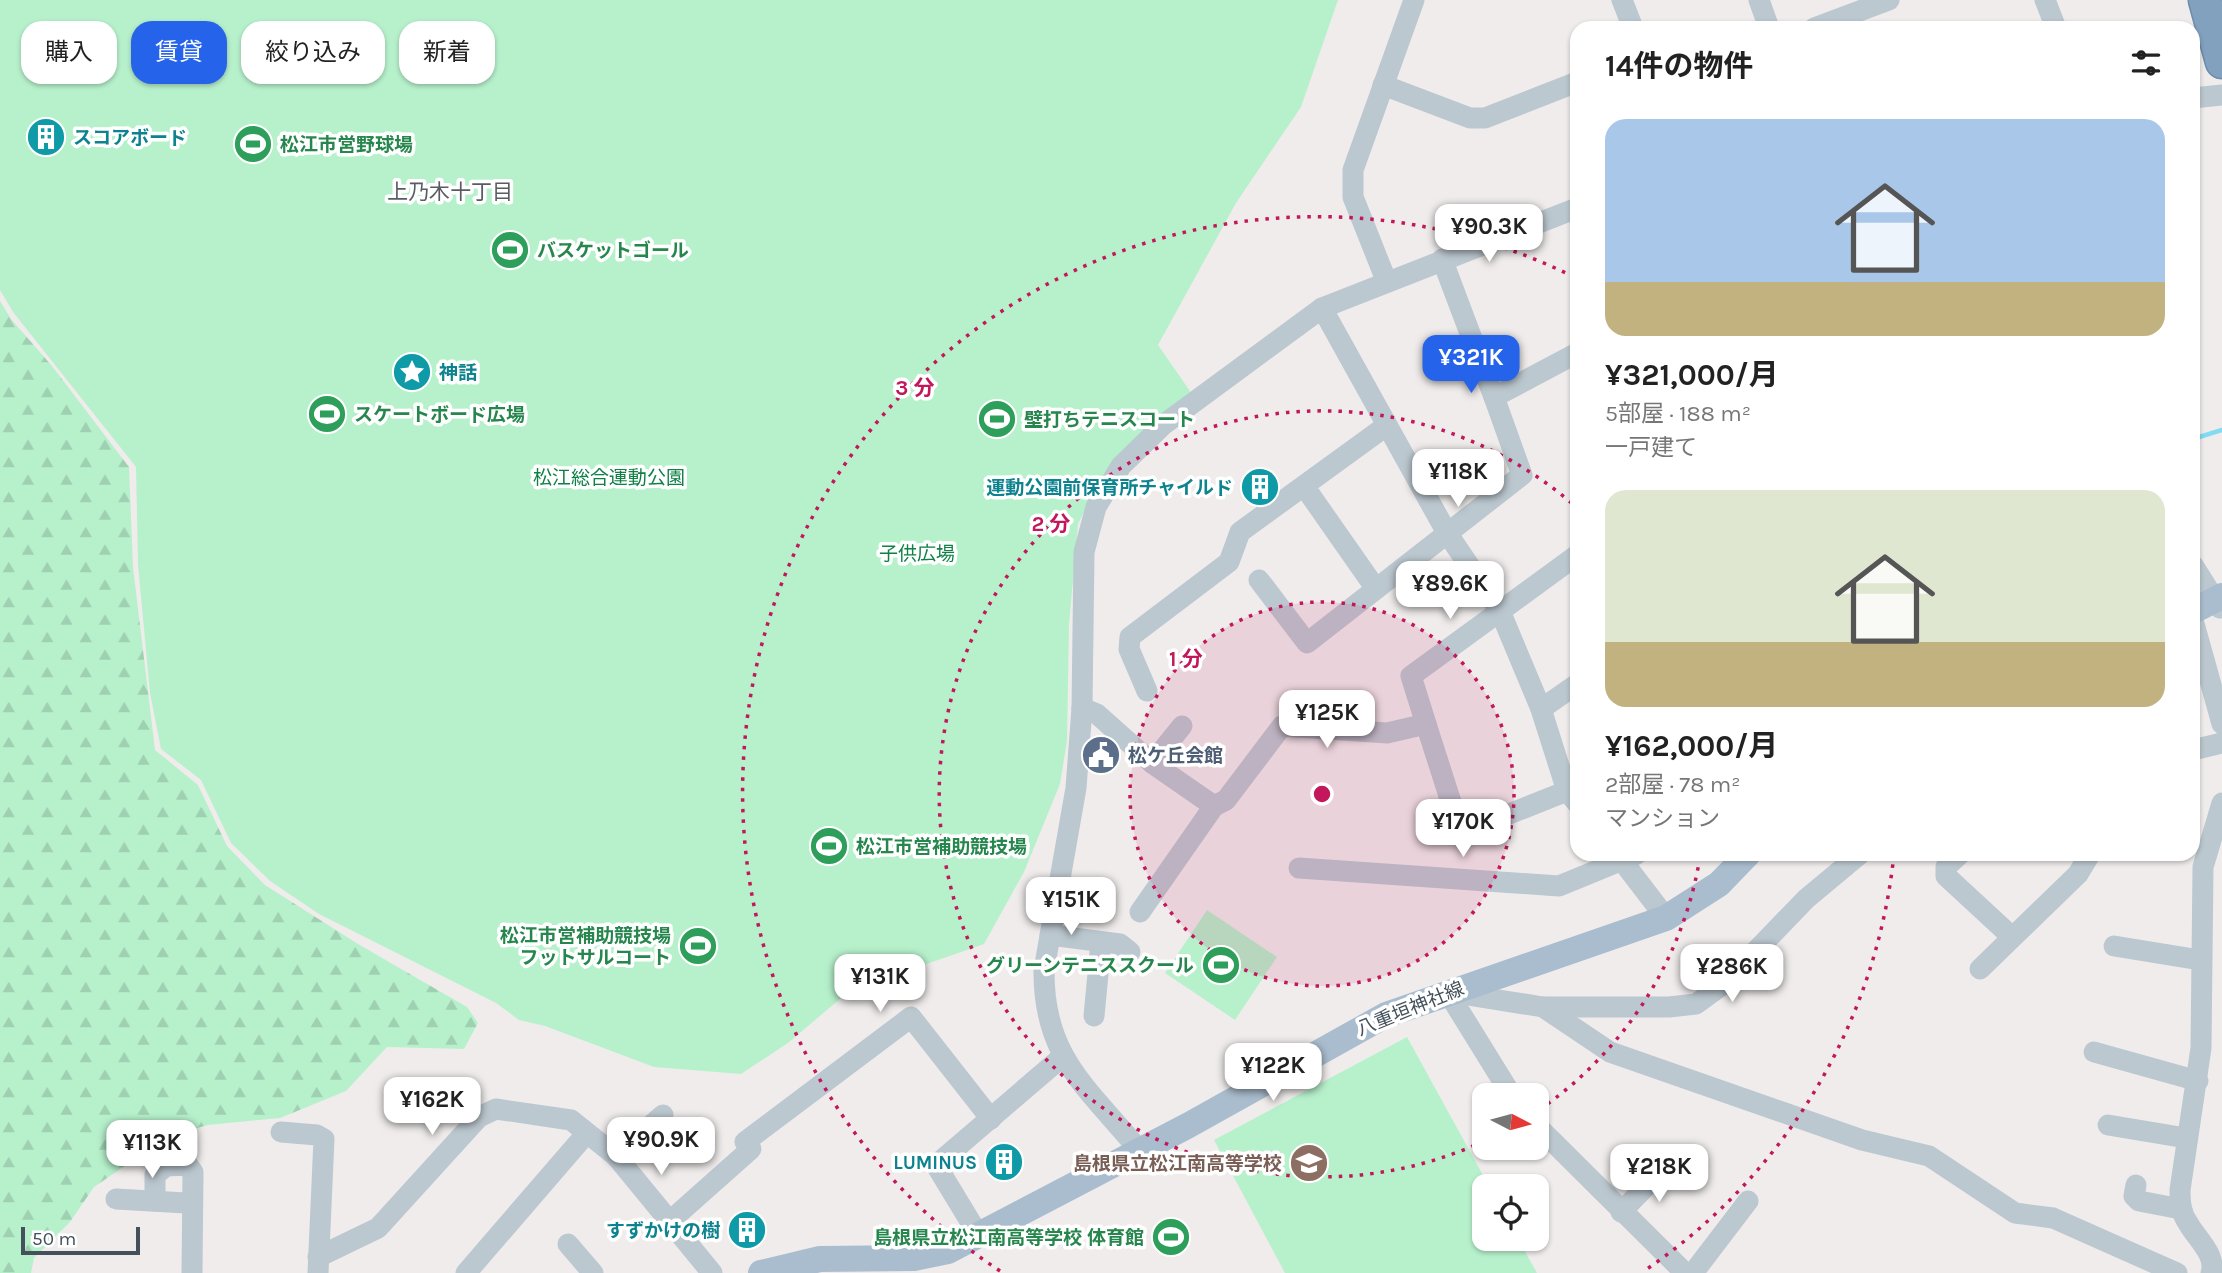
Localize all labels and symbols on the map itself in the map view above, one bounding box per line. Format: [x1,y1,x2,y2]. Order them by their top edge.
building icon: スコアボード [25,116,67,158]
sports icon: 松江市営野球場 [232,123,274,165]
place label: スコアボード [73,127,187,149]
place label: 松江市営野球場 [280,134,413,156]
district label: 上乃木十丁目 [387,180,513,204]
pin: ¥90.3K [1432,204,1546,264]
sports icon: バスケットゴール [489,229,531,271]
place label: バスケットゴール [537,240,689,262]
pin: ¥321K [1422,336,1520,395]
place icon: 神話 [391,351,433,393]
place label: 神話 [439,362,477,384]
text: 3 分 [895,376,935,400]
sports icon: スケートボード広場 [306,393,348,435]
sports icon: 壁打ちテニスコート [976,398,1018,440]
place label: スケートボード広場 [354,404,525,426]
place label: 壁打ちテニスコート [1024,409,1195,431]
pin: ¥118K [1409,449,1507,509]
building icon: 運動公園前保育所チャイルド [1239,466,1281,508]
park label: 松江総合運動公園 [533,467,685,489]
place label: 運動公園前保育所チャイルド [986,477,1233,499]
text: 2 分 [1031,512,1071,536]
park label: 子供広場 [879,543,955,565]
pin: ¥89.6K [1393,562,1507,621]
text: 1 分 [1169,647,1203,671]
pin: ¥125K [1278,690,1376,750]
public building icon: 松ケ丘会館 [1080,734,1122,776]
place label: 松ケ丘会館 [1128,745,1223,767]
centre of rings [1310,782,1334,806]
pin: ¥170K [1414,800,1512,859]
sports icon: 松江市営補助競技場 [808,825,850,867]
place label: 松江市営補助競技場 [856,836,1027,858]
pin: ¥151K [1022,878,1120,937]
place label: 松江市営補助競技場 フットサルコート [500,925,671,969]
sports icon: 松江市営補助競技場 フットサルコート [677,925,719,967]
sports icon: グリーンテニススクール [1200,944,1242,986]
pin: ¥286K [1683,944,1781,1004]
pin: ¥131K [831,954,929,1014]
place label: グリーンテニススクール [986,955,1194,977]
street label: 八重垣神社線 [1353,977,1467,1040]
pin: ¥122K [1224,1044,1322,1103]
pin: ¥162K [383,1078,481,1137]
north arrow [1472,1083,1549,1160]
pin: ¥90.9K [604,1118,718,1177]
pin: ¥113K [103,1120,201,1180]
building icon: LUMINUS [983,1141,1025,1183]
school or university icon: 島根県立松江南高等学校 [1288,1142,1330,1184]
pin: ¥218K [1610,1144,1708,1204]
place label: LUMINUS [893,1152,977,1174]
place label: 島根県立松江南高等学校 [1073,1153,1282,1175]
building icon: すずかけの樹 [726,1209,768,1251]
sports icon: 島根県立松江南高等学校 体育館 [1150,1216,1192,1258]
place label: すずかけの樹 [606,1220,720,1242]
scale bar [21,1224,140,1256]
place label: 島根県立松江南高等学校 体育館 [873,1227,1144,1249]

